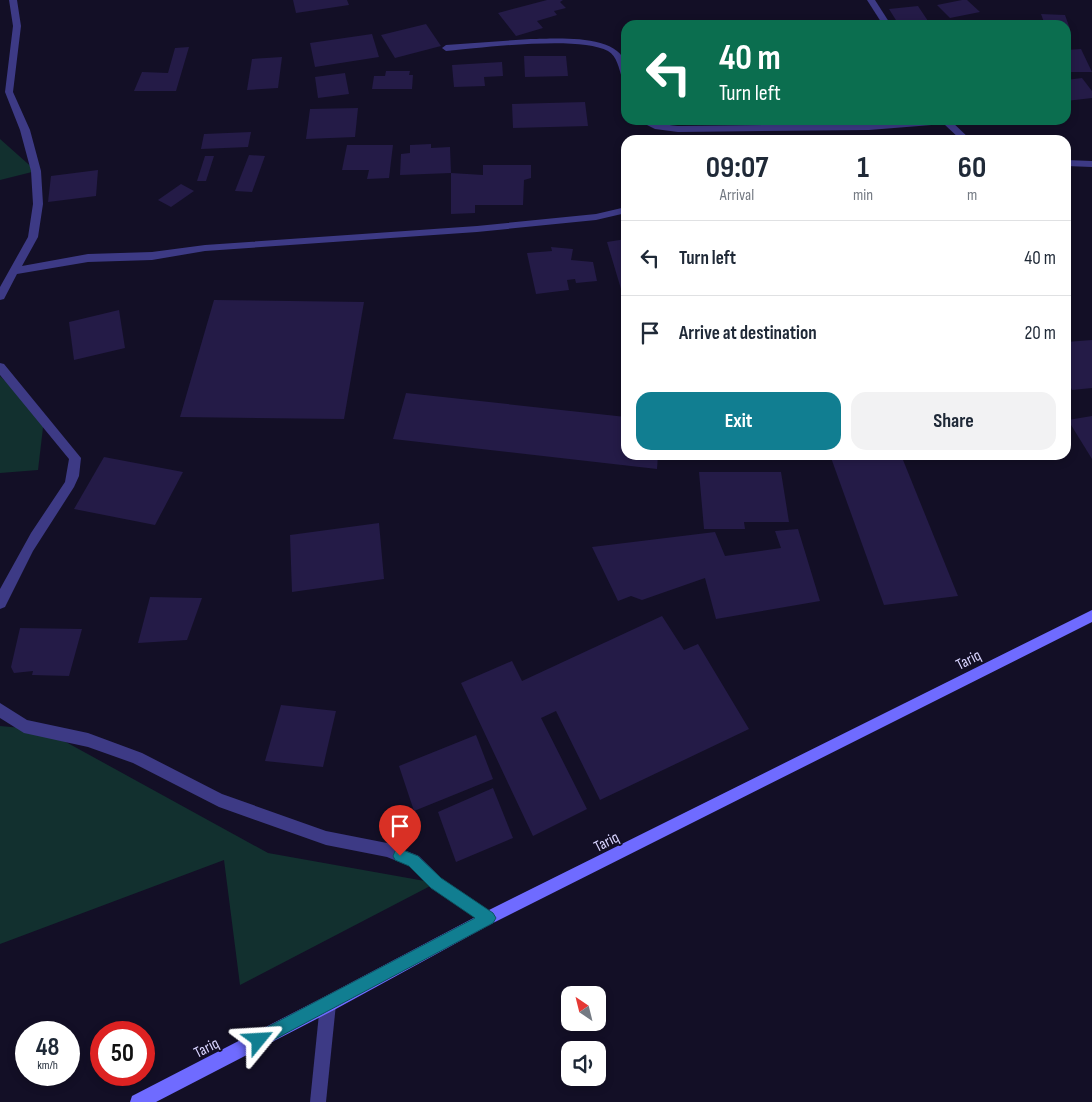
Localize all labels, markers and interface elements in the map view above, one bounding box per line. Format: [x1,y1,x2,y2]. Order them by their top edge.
text: 40 m [719,37,781,80]
icon: left [636,40,701,105]
text: Turn left [719,80,781,107]
text: 09:07 [706,150,768,186]
text: 1 [857,150,869,186]
text: 60 [958,150,986,186]
text: Arrival [720,186,754,205]
text: min [853,186,873,205]
text: m [967,186,977,205]
icon: left [636,244,664,272]
text: Turn left [679,247,736,270]
text: 40 m [1024,247,1056,270]
icon: arrive [636,319,664,347]
text: Arrive at destination [679,322,817,345]
text: 20 m [1024,322,1056,345]
button: Exit [636,392,841,450]
button: Share [851,392,1056,450]
street label: Tariq [953,646,985,675]
pin [379,805,421,856]
icon: arrive [386,812,414,840]
street label: Tariq [591,828,623,857]
north arrow [561,986,606,1031]
map controls [561,986,606,1086]
position arrow [232,1013,284,1065]
speed limit sign: 50 [90,1021,155,1086]
text: 48 [36,1032,59,1063]
street label: Tariq [191,1034,223,1063]
button: sound [561,1041,606,1086]
text: km/h [37,1058,58,1073]

